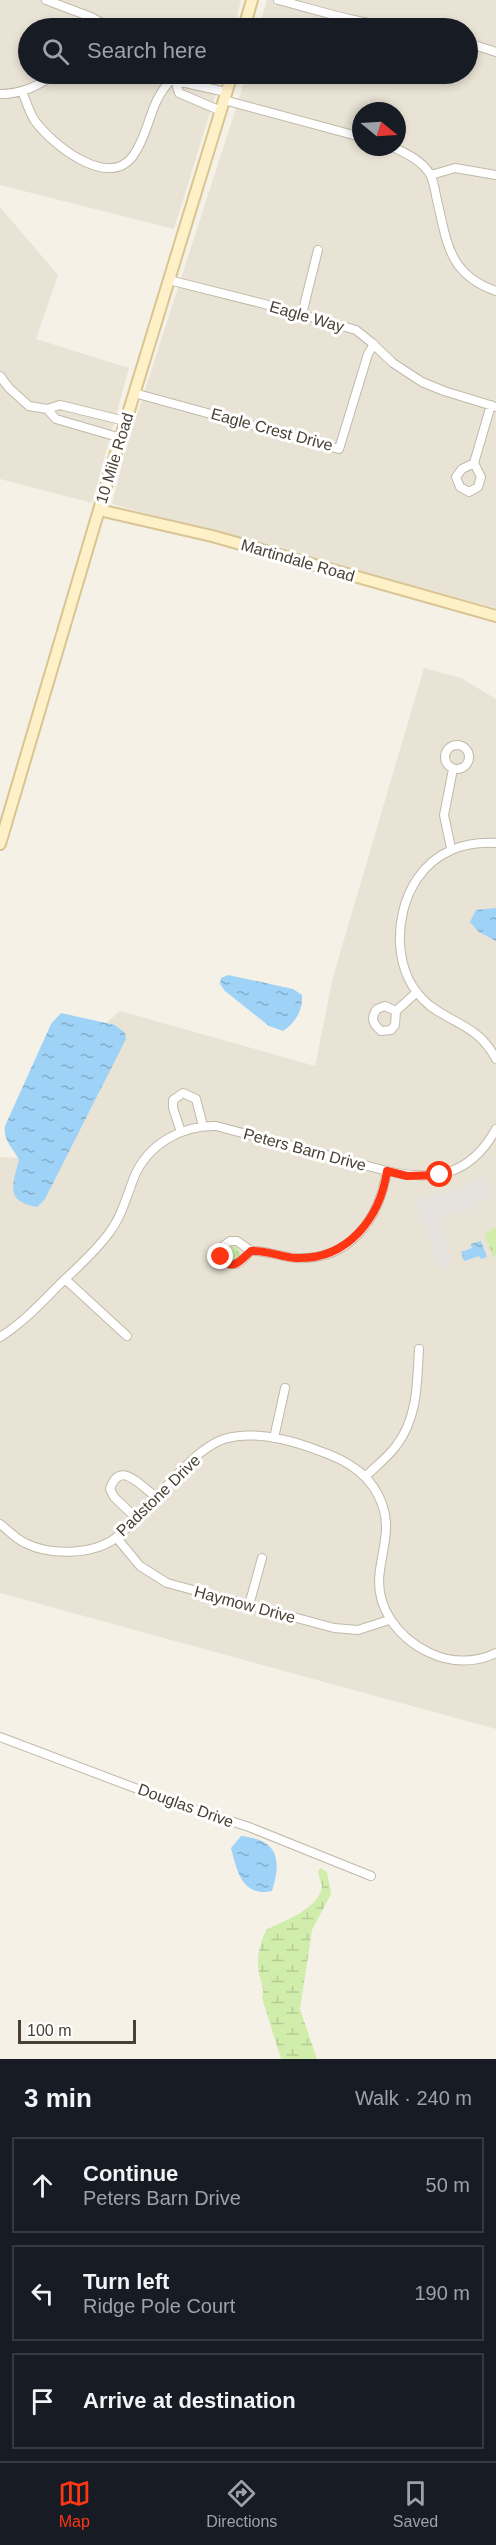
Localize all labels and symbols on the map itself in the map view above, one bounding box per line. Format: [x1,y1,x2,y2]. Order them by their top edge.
north arrow [352,102,406,156]
street label: Eagle Way [268,298,346,335]
street label: Eagle Crest Drive [209,405,335,454]
street label: 10 Mile Road [93,411,136,506]
street label: Martindale Road [239,536,357,585]
street label: Peters Barn Drive [242,1125,368,1174]
route start [426,1161,452,1187]
route end [207,1243,233,1269]
street label: Padstone Drive [113,1451,204,1539]
street label: Haymow Drive [192,1583,297,1626]
street label: Douglas Drive [136,1780,236,1831]
scale bar [18,2017,136,2044]

